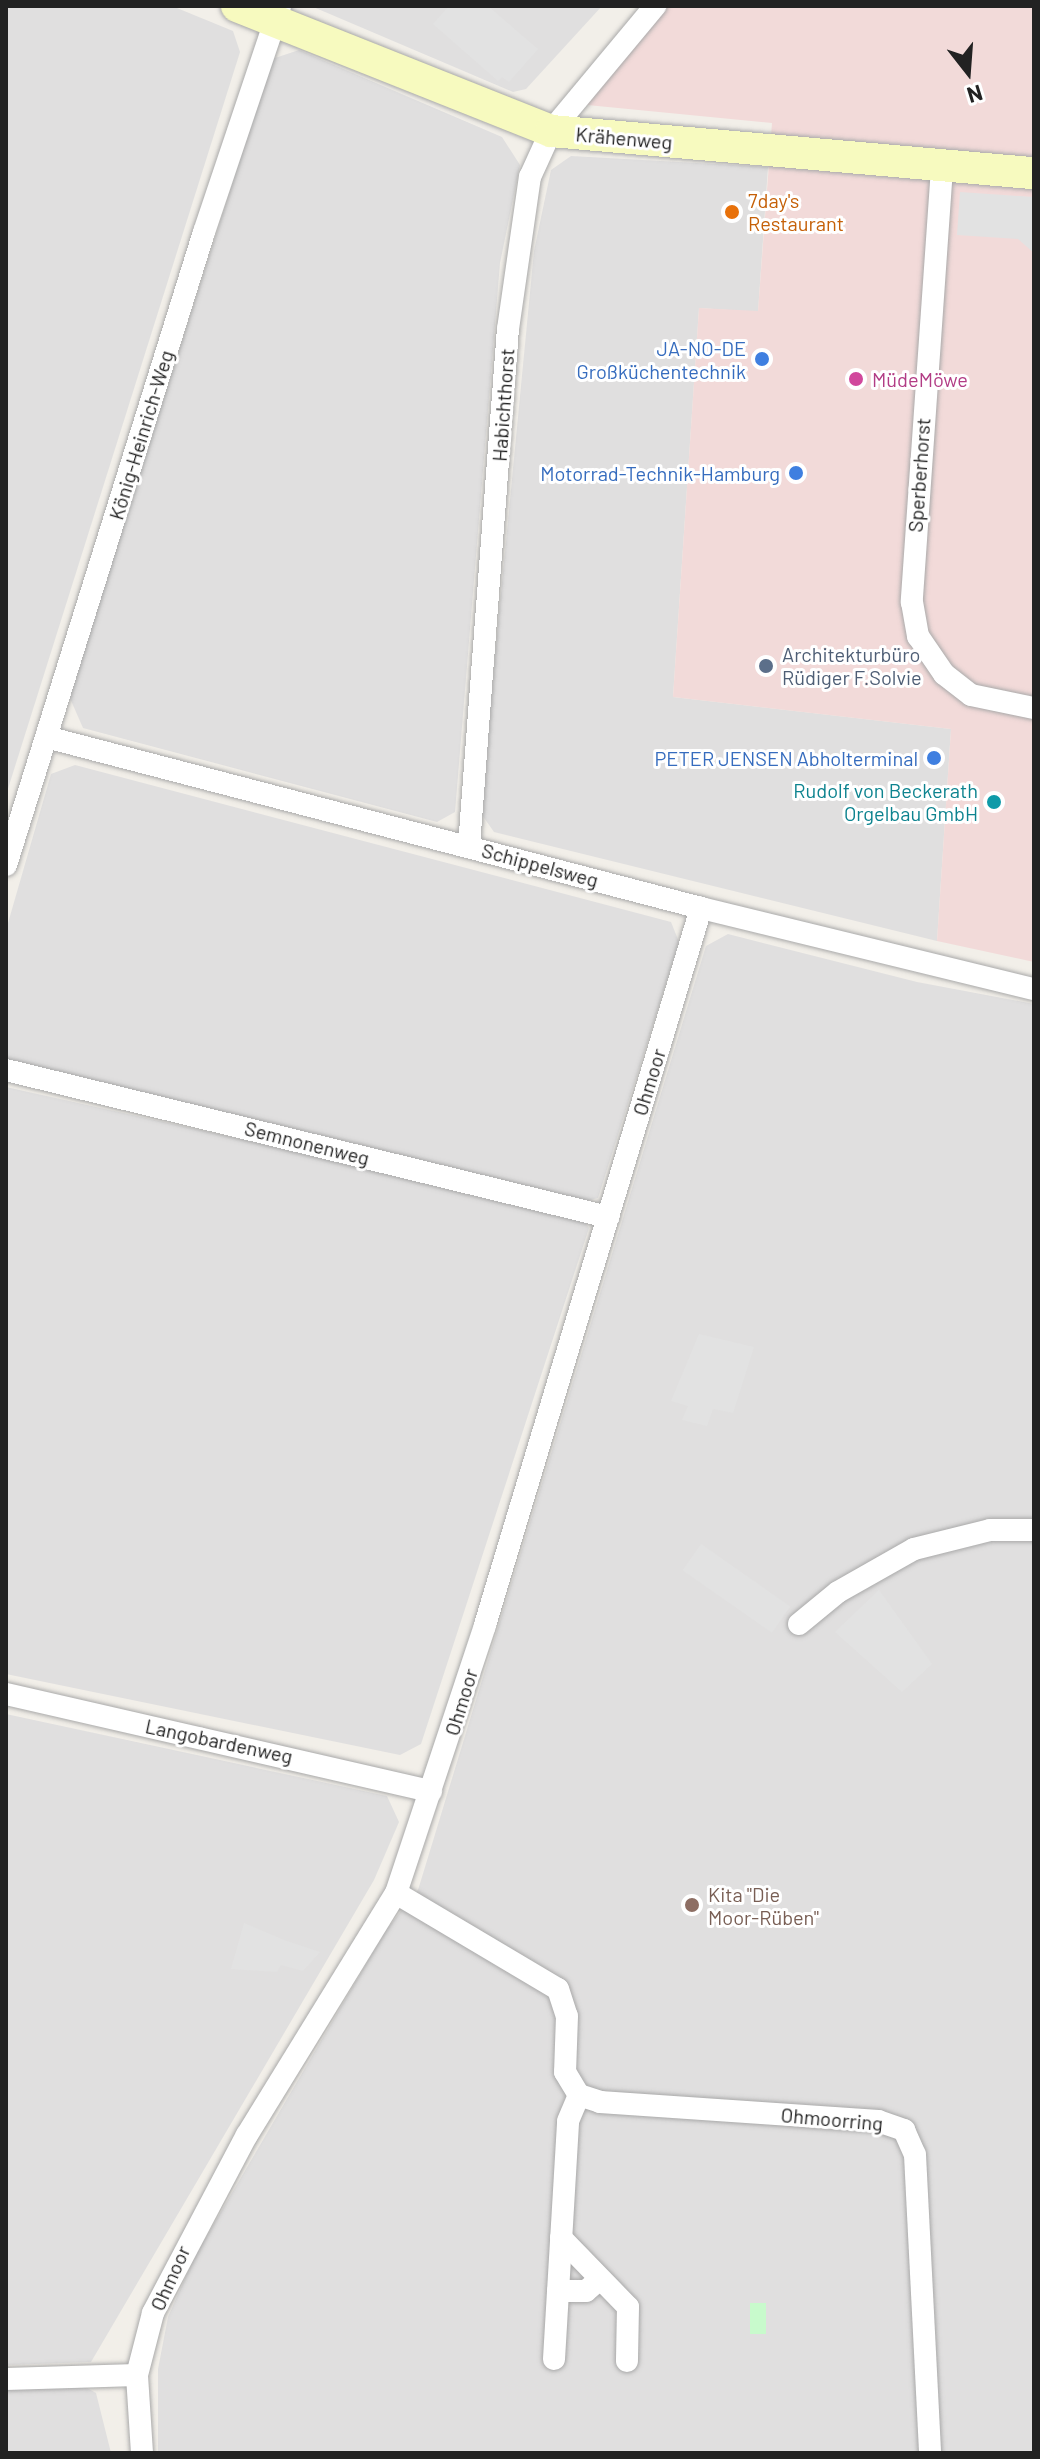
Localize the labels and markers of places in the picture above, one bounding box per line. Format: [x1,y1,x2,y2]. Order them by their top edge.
place label: 7day's Restaurant [748,188,844,235]
marker: 7day's Restaurant [723,203,741,221]
place label: JA-NO-DE Großküchentechnik [577,336,746,383]
marker: JA-NO-DE Großküchentechnik [753,350,771,368]
place label: MüdeMöwe [872,367,968,391]
marker: MüdeMöwe [847,370,865,388]
place label: Motorrad-Technik-Hamburg [540,461,780,485]
marker: Motorrad-Technik-Hamburg [787,464,805,482]
place label: Architekturbüro Rüdiger F.Solvie [782,642,922,689]
marker: Architekturbüro Rüdiger F.Solvie [757,657,775,675]
place label: PETER JENSEN Abholterminal [655,746,918,770]
marker: PETER JENSEN Abholterminal [925,749,943,767]
place label: Rudolf von Beckerath Orgelbau GmbH [793,778,978,825]
marker: Rudolf von Beckerath Orgelbau GmbH [985,793,1003,811]
place label: Kita "Die Moor-Rüben" [708,1882,819,1929]
marker: Kita "Die Moor-Rüben" [683,1896,701,1914]

